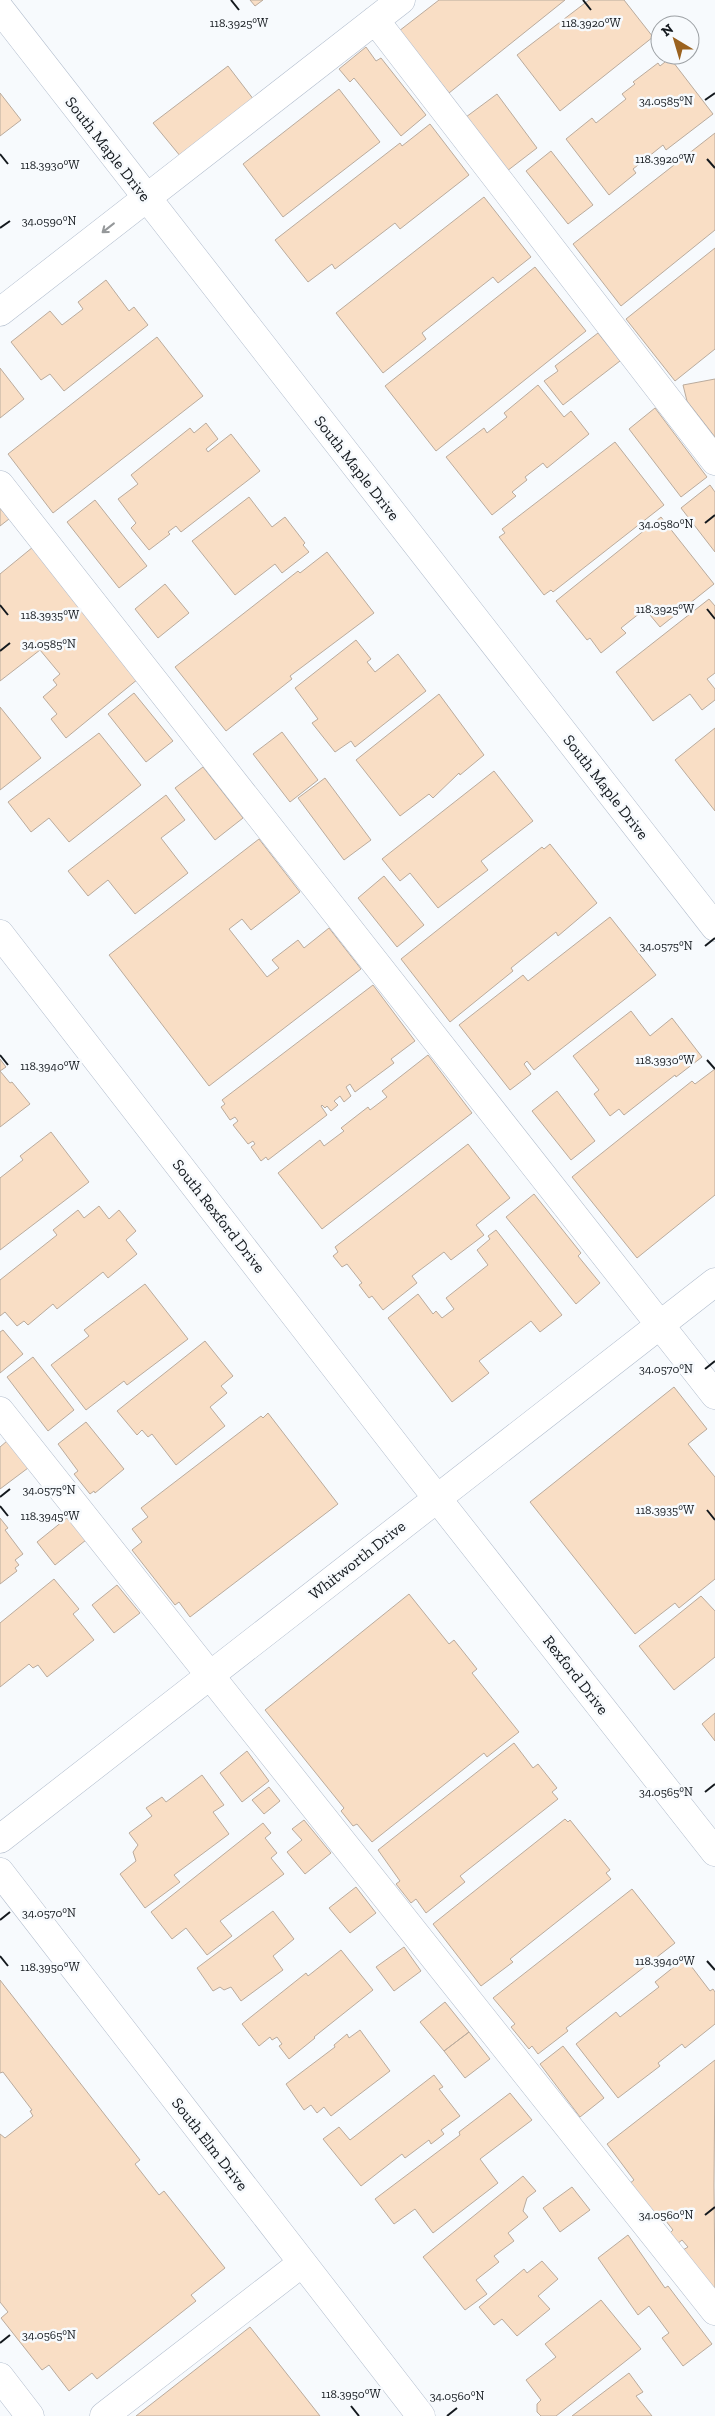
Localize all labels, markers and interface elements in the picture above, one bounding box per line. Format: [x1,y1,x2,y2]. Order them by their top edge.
north arrow [650,15,700,65]
text: 118.3925°W [210,16,269,30]
text: 118.3920°W [561,16,621,30]
text: N [658,20,677,40]
street label: South Maple Drive [61,93,155,205]
text: 34.0585°N [639,94,693,108]
text: 118.3920°W [635,152,695,166]
text: 118.3930°W [20,158,80,172]
text: 34.0590°N [22,214,76,228]
one-way arrow [102,222,115,233]
street label: South Maple Drive [310,412,404,524]
text: 34.0580°N [639,517,694,531]
text: 118.3925°W [636,602,695,616]
text: 118.3935°W [21,608,80,622]
text: 34.0585°N [22,637,76,651]
street label: South Maple Drive [559,731,653,843]
text: 34.0575°N [639,939,693,953]
text: 118.3930°W [635,1053,695,1067]
text: 118.3940°W [20,1059,81,1073]
street label: South Rexford Drive [169,1155,269,1277]
text: 34.0570°N [639,1362,693,1376]
text: 34.0575°N [22,1483,76,1497]
text: 118.3935°W [636,1503,695,1517]
text: 118.3945°W [21,1509,80,1523]
street label: Whitworth Drive [305,1516,409,1604]
street label: Rexford Drive [539,1632,613,1718]
text: 34.0565°N [639,1785,693,1799]
text: 34.0570°N [22,1906,76,1920]
text: 118.3940°W [635,1954,696,1968]
text: 118.3950°W [20,1960,80,1974]
street label: South Elm Drive [168,2094,252,2194]
text: 34.0560°N [639,2208,693,2222]
text: 34.0565°N [22,2328,76,2342]
text: 118.3950°W [321,2387,381,2401]
text: 34.0560°N [430,2389,484,2403]

